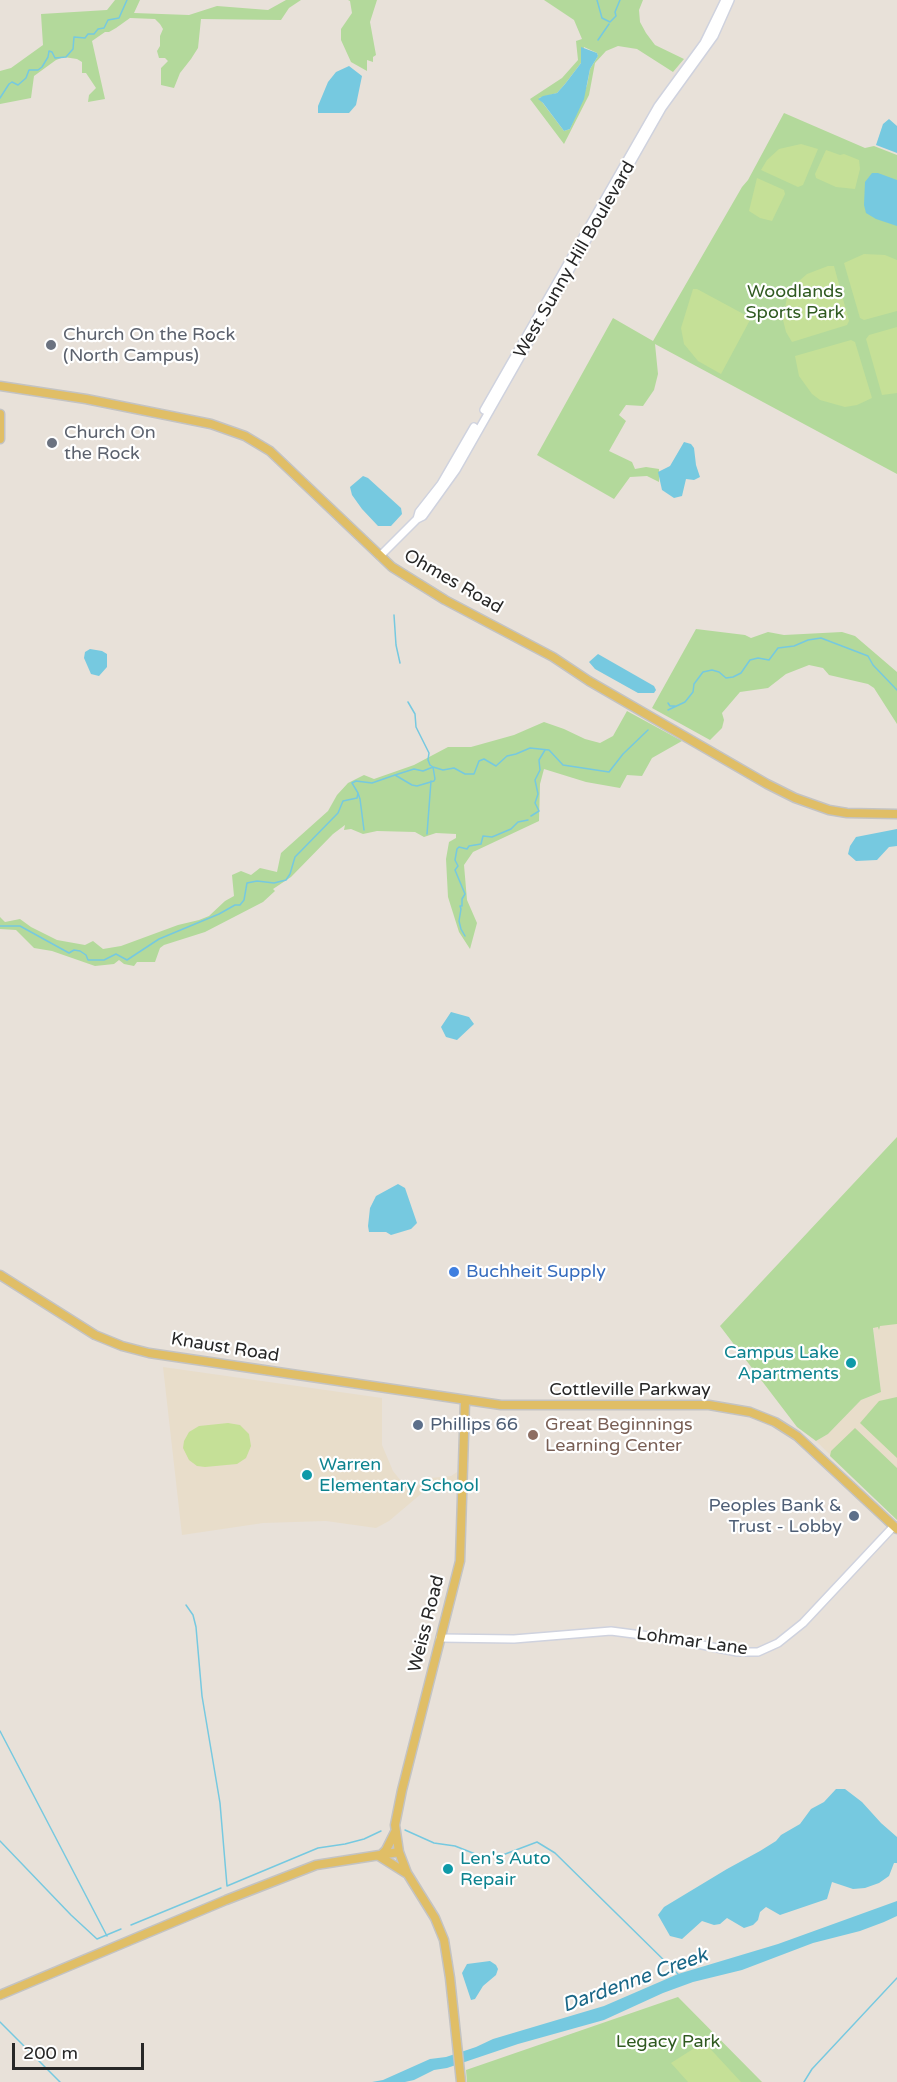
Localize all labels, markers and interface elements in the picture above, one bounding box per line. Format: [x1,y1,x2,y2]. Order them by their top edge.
street label: West Sunny Hill Boulevard [510,158,640,362]
park label: Woodlands Sports Park [746,281,844,324]
place label: Church On the Rock (North Campus) [63,324,235,366]
marker: Church On the Rock (North Campus) [44,338,58,352]
place label: Church On the Rock [64,422,156,464]
marker: Church On the Rock [45,436,59,450]
street label: Ohmes Road [400,545,506,619]
place label: Buchheit Supply [466,1261,606,1283]
marker: Buchheit Supply [447,1265,461,1279]
street label: Knaust Road [169,1329,281,1367]
place label: Campus Lake Apartments [724,1342,839,1384]
marker: Campus Lake Apartments [844,1356,858,1370]
street label: Cottleville Parkway [549,1379,711,1401]
place label: Phillips 66 [430,1414,518,1436]
place label: Great Beginnings Learning Center [545,1414,693,1456]
marker: Phillips 66 [411,1418,425,1432]
marker: Great Beginnings Learning Center [526,1428,540,1442]
place label: Warren Elementary School [319,1454,479,1496]
marker: Warren Elementary School [300,1468,314,1482]
place label: Peoples Bank & Trust - Lobby [708,1495,842,1538]
marker: Peoples Bank & Trust - Lobby [847,1509,861,1523]
street label: Weiss Road [405,1573,449,1675]
street label: Lohmar Lane [635,1624,749,1660]
place label: Len's Auto Repair [460,1848,551,1890]
marker: Len's Auto Repair [441,1862,455,1876]
water label: Dardenne Creek [559,1944,711,2018]
scale bar [15,2031,147,2069]
park label: Legacy Park [616,2031,720,2053]
text: 200 m [23,2042,78,2064]

